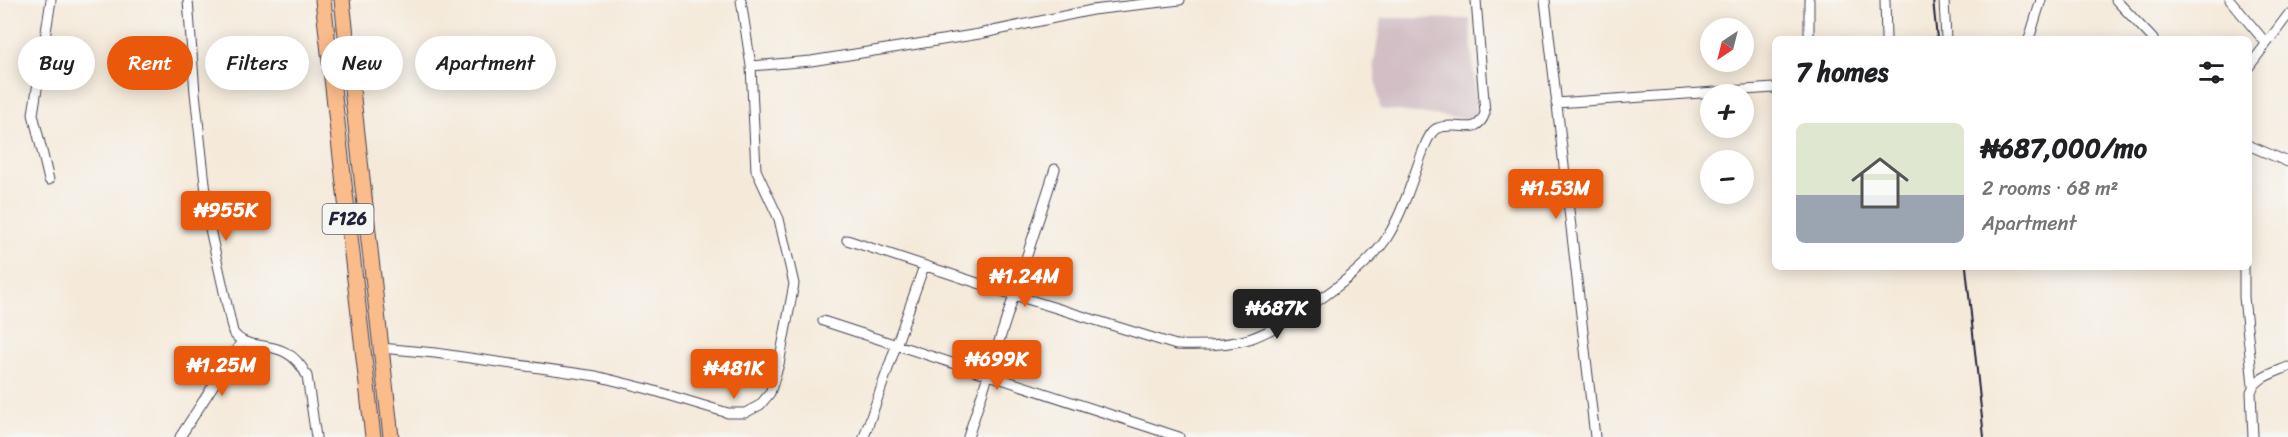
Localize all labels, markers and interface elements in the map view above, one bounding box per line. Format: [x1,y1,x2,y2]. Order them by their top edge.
north arrow [1700,18,1754,72]
map controls [1700,18,1754,204]
chip: Buy [18,36,95,90]
chip: Rent [107,36,193,90]
chip: Filters [205,36,309,90]
chip: New [321,36,403,90]
chip: Apartment [415,36,556,90]
text: 7 homes [1796,49,1888,95]
icon: filters [2195,56,2228,89]
button: + [1700,84,1754,138]
text: ₦687,000/mo [1982,125,2147,171]
icon: home [1844,147,1916,219]
button: − [1700,150,1754,204]
pin: ₦1.53M [1507,169,1605,220]
text: ₦1.53M [1522,171,1590,206]
text: 2 rooms · 68 m² [1982,171,2118,206]
pin: ₦955K [184,191,268,242]
text: ₦955K [195,193,257,228]
road number: F126 [322,204,374,234]
text: Apartment [1982,206,2076,241]
pin: ₦1.24M [976,257,1074,308]
text: ₦1.24M [991,259,1059,294]
pin: ₦687K [1235,289,1319,340]
text: ₦687K [1247,291,1307,326]
pin: ₦699K [955,340,1039,391]
text: ₦699K [966,342,1028,377]
pin: ₦1.25M [173,346,271,397]
text: ₦1.25M [188,348,256,383]
pin: ₦481K [692,349,776,400]
text: ₦481K [705,351,763,386]

